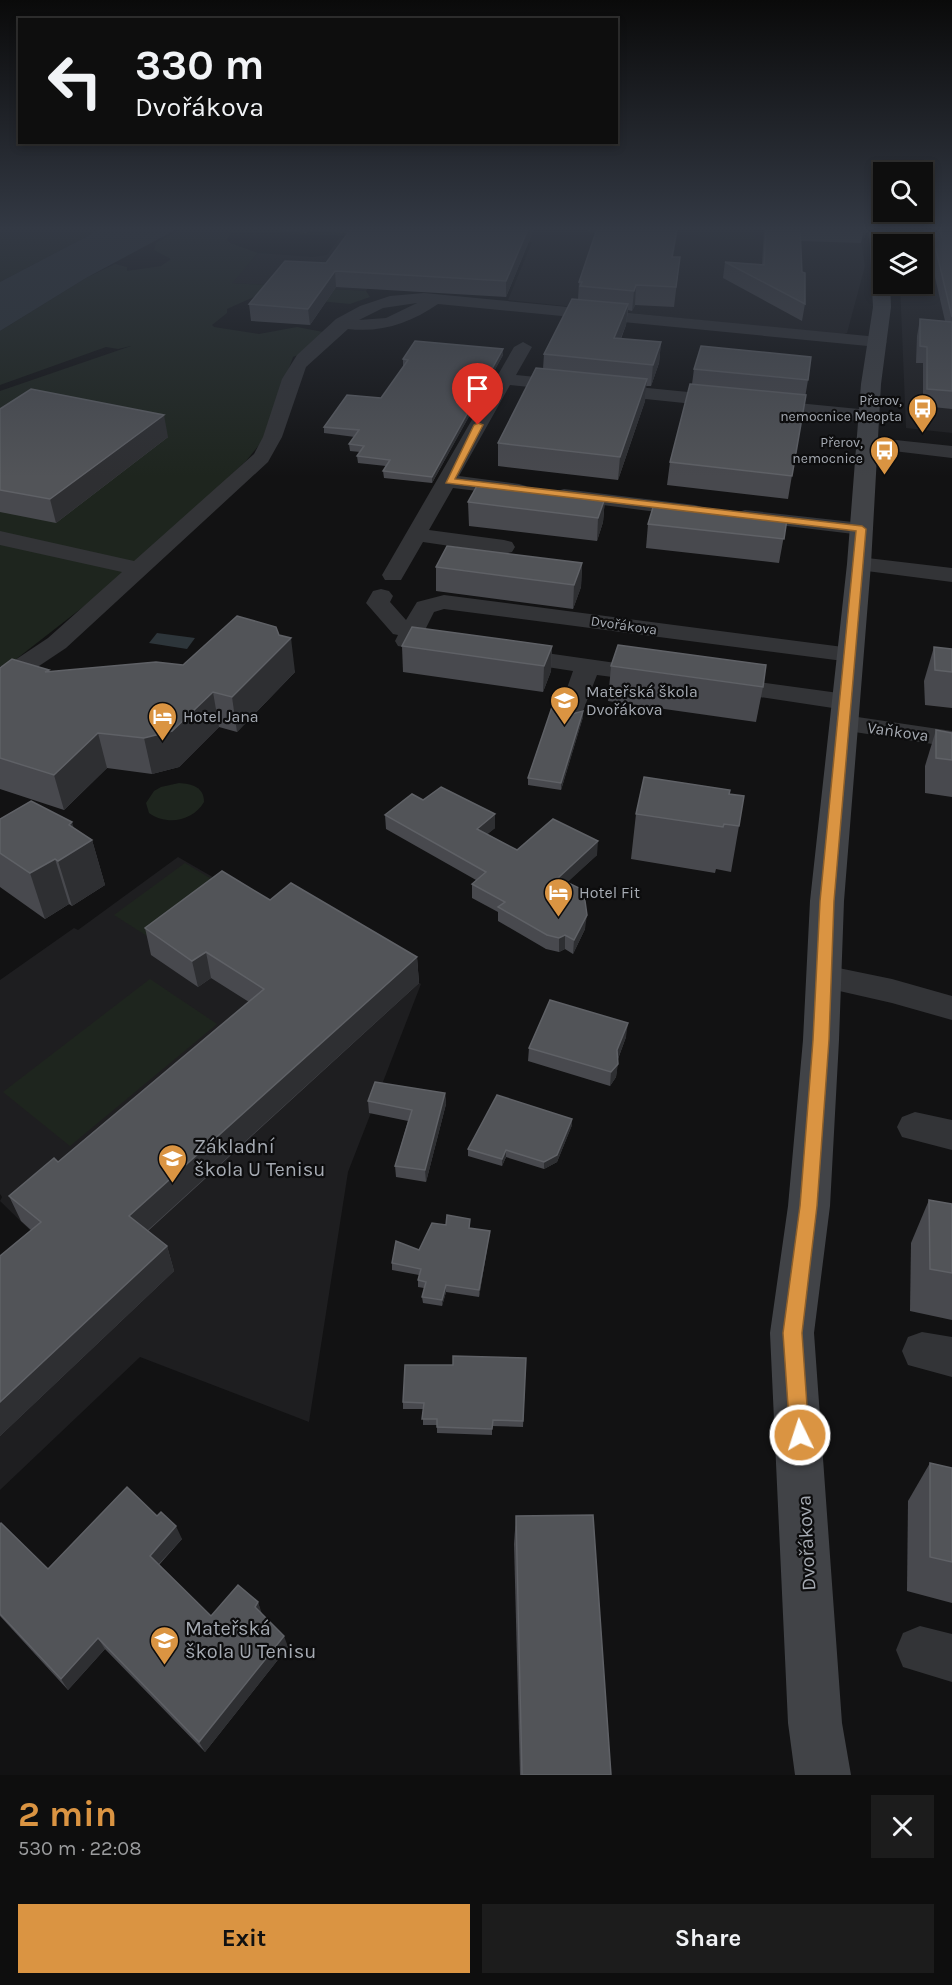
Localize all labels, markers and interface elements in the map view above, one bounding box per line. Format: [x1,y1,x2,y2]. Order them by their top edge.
text: 330 m [135,40,264,90]
icon: left [36,42,114,120]
text: Dvořákova [135,91,264,123]
map controls [873,162,933,294]
button: search [873,162,933,222]
button: layers [873,234,933,294]
pin [452,363,503,425]
icon: arrive [461,372,494,405]
place label: Přerov, nemocnice Meopta [780,392,902,425]
bus stop icon: Přerov, nemocnice Meopta [907,392,939,434]
place label: Přerov, nemocnice [792,434,863,467]
bus stop icon: Přerov, nemocnice [868,434,900,476]
street label: Dvořákova [590,612,658,639]
place label: Mateřská škola Dvořákova [586,682,698,719]
school or university icon: Mateřská škola Dvořákova [549,684,581,726]
hotel icon: Hotel Jana [146,700,178,742]
place label: Hotel Jana [183,707,259,726]
street label: Vaňkova [866,718,930,745]
hotel icon: Hotel Fit [542,876,574,918]
place label: Hotel Fit [579,883,640,902]
place label: Základní škola U Tenisu [194,1135,325,1181]
school or university icon: Základní škola U Tenisu [157,1142,189,1184]
position arrow [768,1403,832,1467]
street label: Dvořákova [793,1495,820,1591]
place label: Mateřská škola U Tenisu [185,1617,316,1663]
school or university icon: Mateřská škola U Tenisu [148,1624,180,1666]
text: 2 min [18,1793,117,1835]
button: close [871,1795,934,1858]
text: 530 m · 22:08 [18,1837,141,1860]
button: Exit [18,1904,470,1973]
button: Share [482,1904,934,1973]

